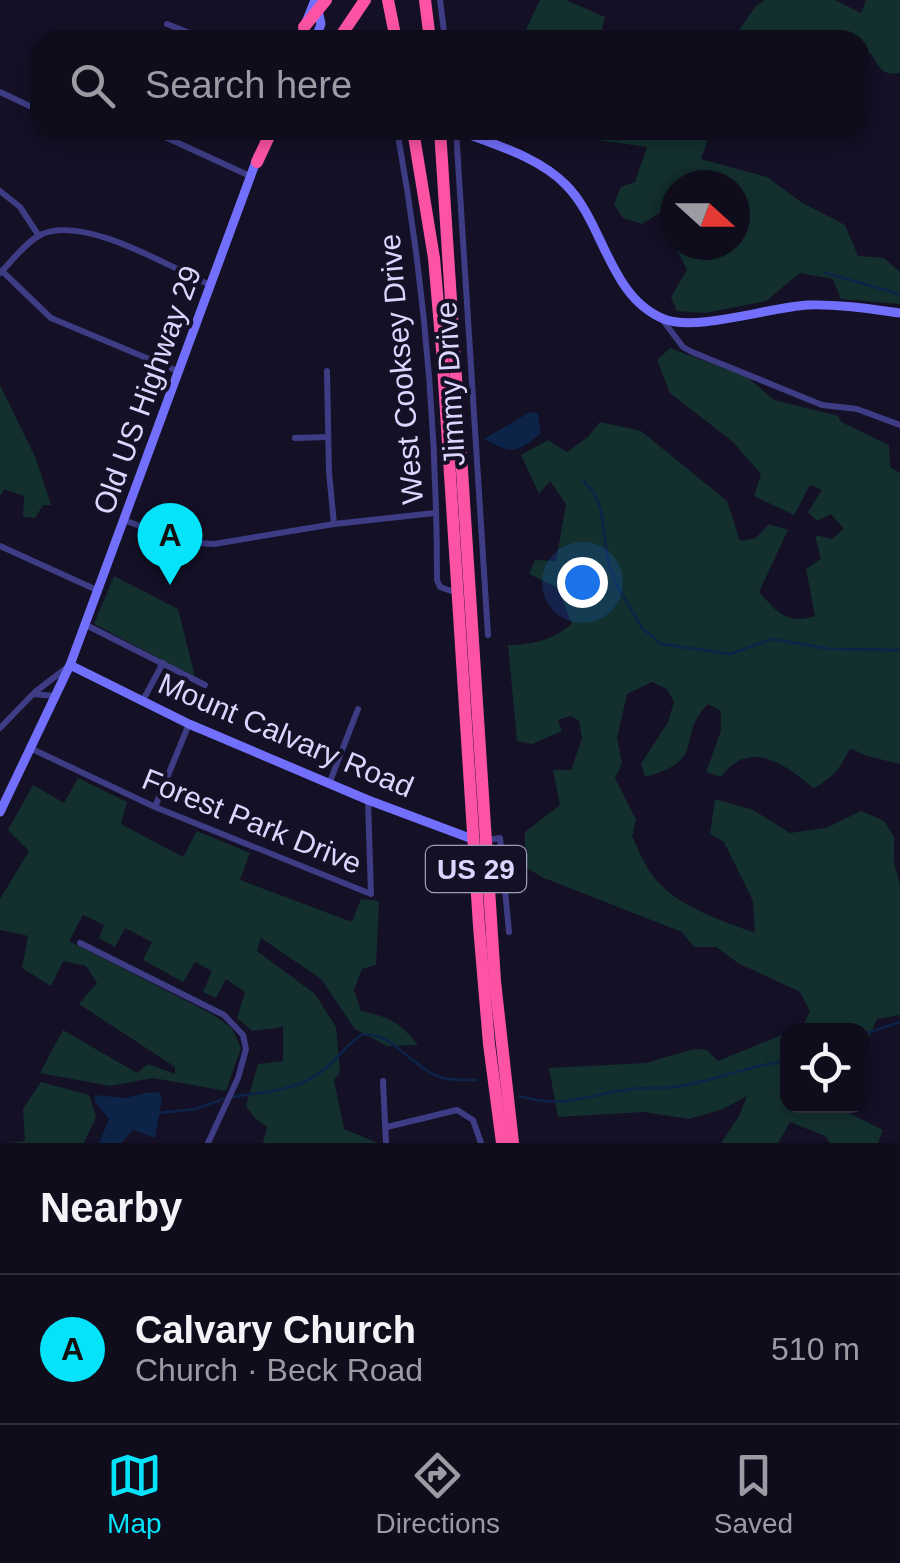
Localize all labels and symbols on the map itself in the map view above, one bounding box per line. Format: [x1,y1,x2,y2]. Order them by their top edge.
north arrow [660,170,750,260]
street label: West Cooksey Drive [373,232,429,506]
street label: Old US Highway 29 [87,261,207,519]
street label: Jimmy Drive [429,301,471,467]
pin: A [138,502,202,585]
your location [557,557,608,608]
street label: Mount Calvary Road [154,666,418,804]
street label: Forest Park Drive [138,762,366,880]
road number: US 29 [426,846,526,892]

